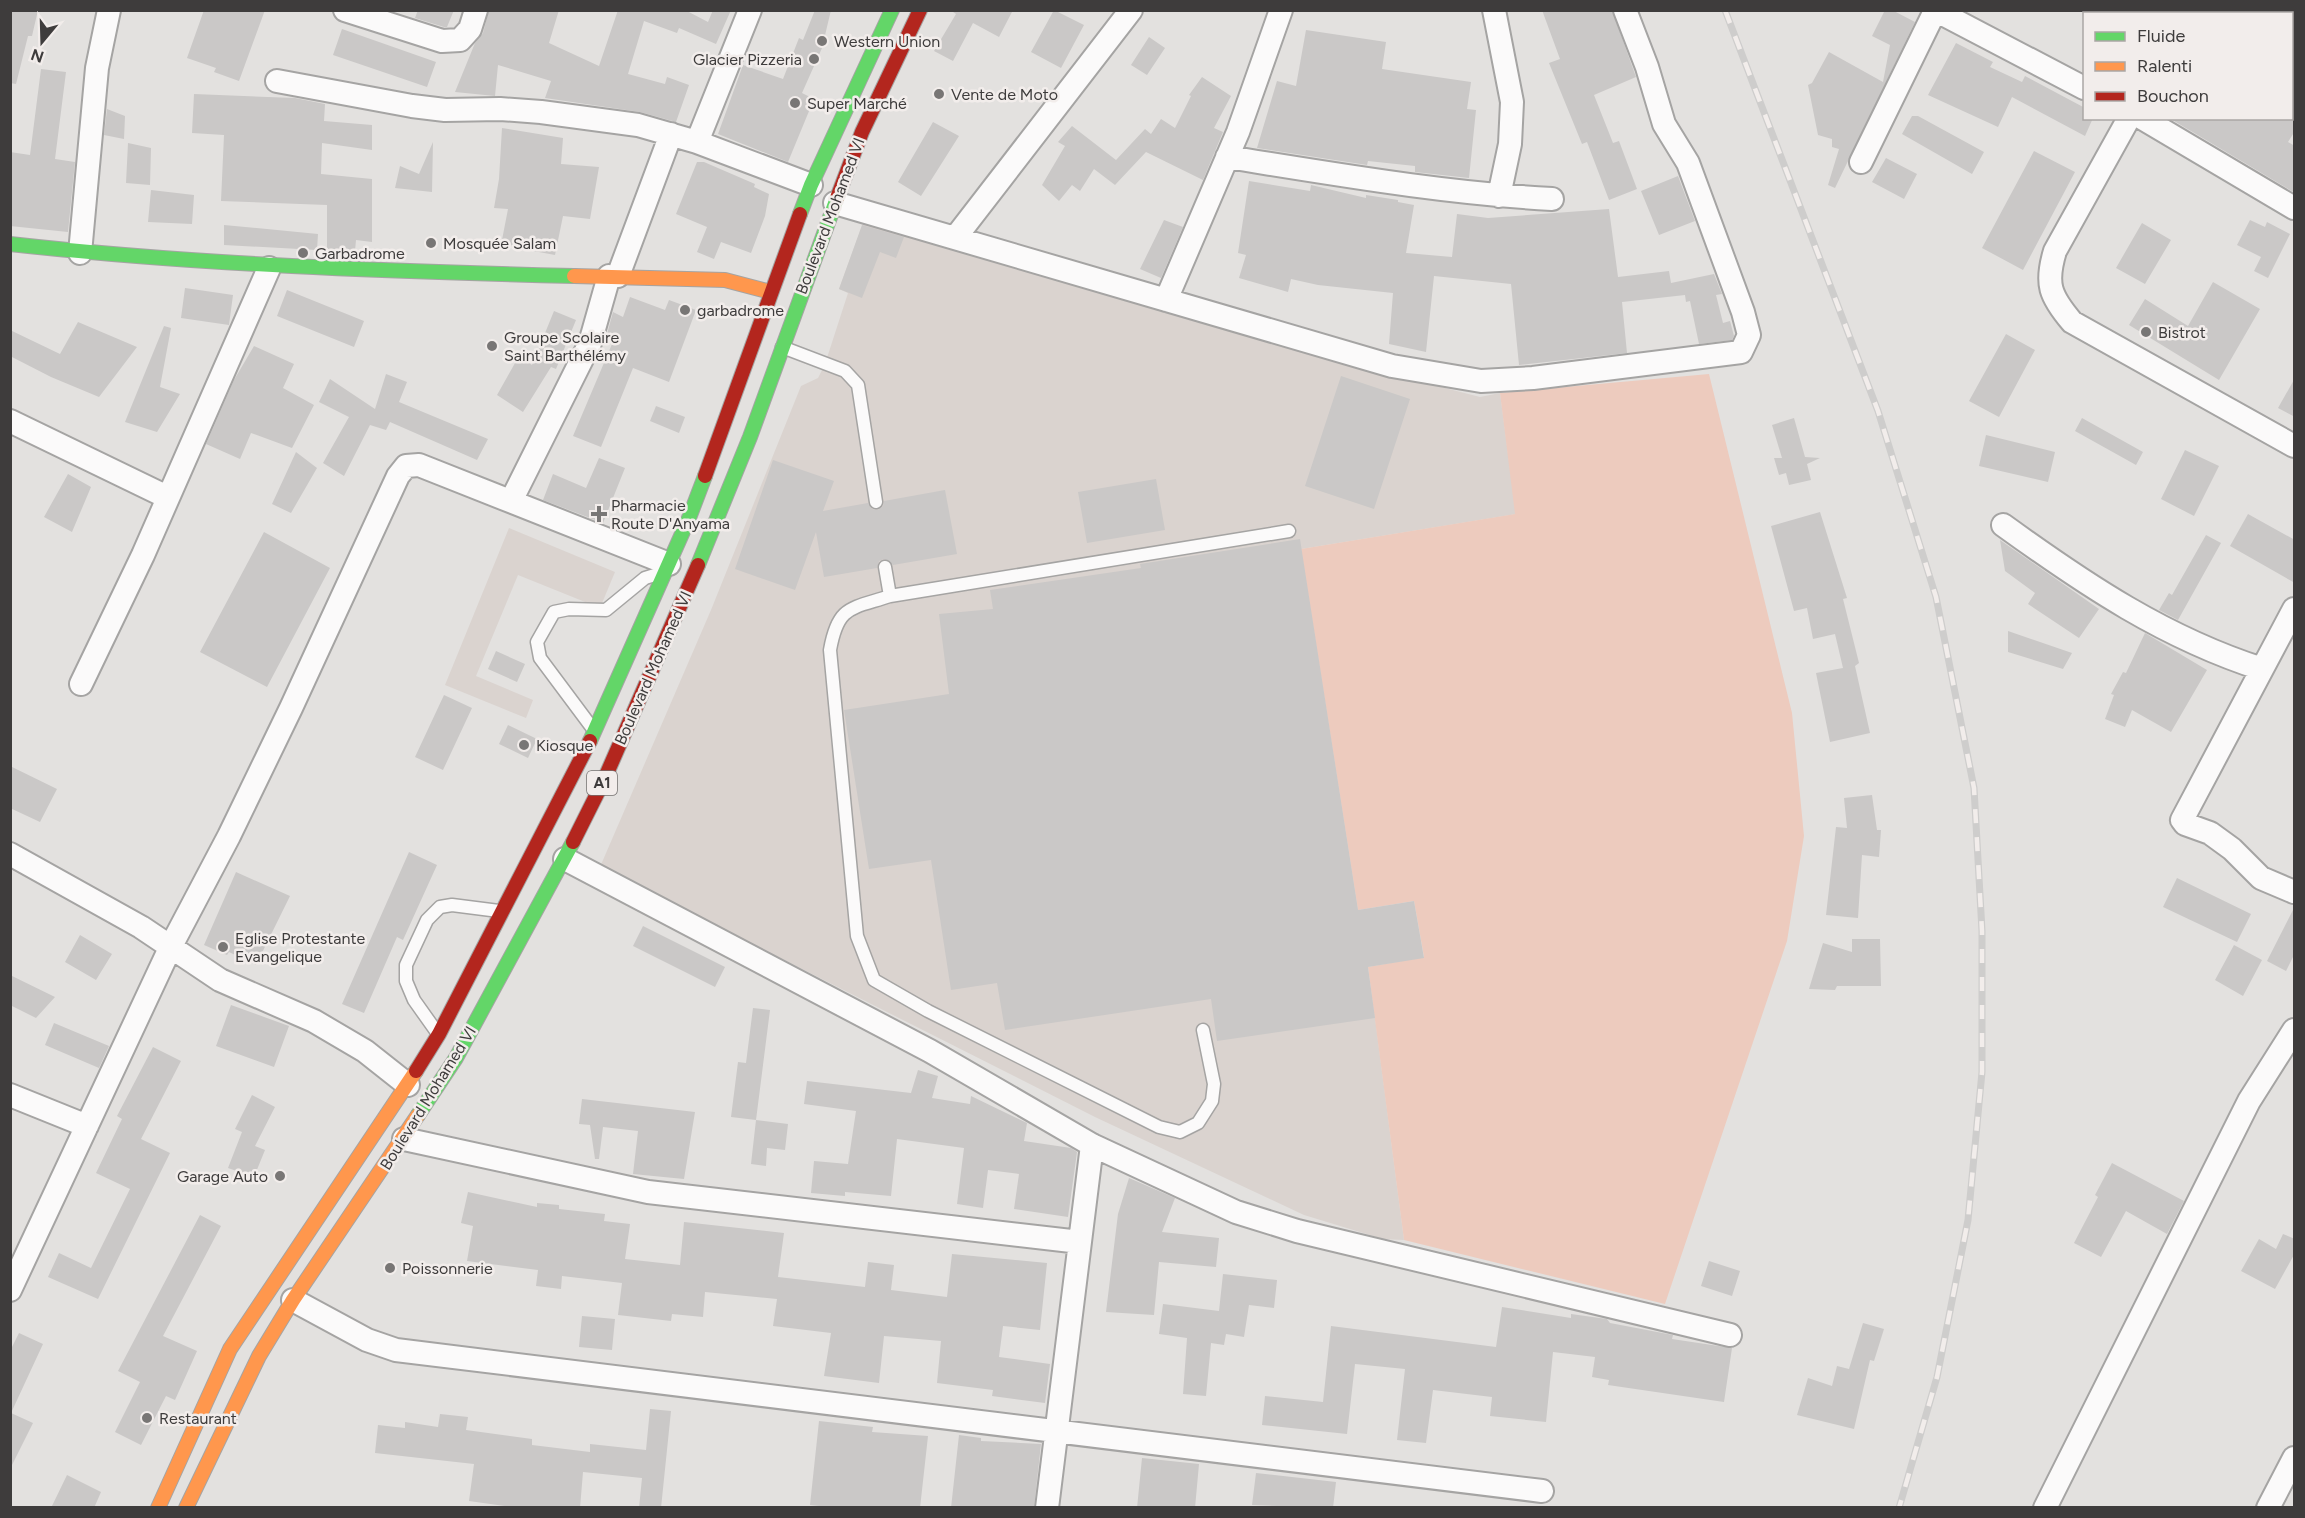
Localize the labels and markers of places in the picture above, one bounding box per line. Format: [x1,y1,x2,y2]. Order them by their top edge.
place label: Western Union [834,32,940,51]
marker: Western Union [815,34,829,48]
place label: Glacier Pizzeria [693,50,802,69]
marker: Glacier Pizzeria [807,52,821,66]
place label: Vente de Moto [951,85,1058,104]
marker: Vente de Moto [932,87,946,101]
place label: Super Marché [807,94,907,113]
marker: Super Marché [788,96,802,110]
place label: Mosquée Salam [443,234,556,253]
marker: Mosquée Salam [424,236,438,250]
place label: Garbadrome [315,244,405,263]
marker: Garbadrome [296,246,310,260]
place label: garbadrome [697,301,784,320]
marker: garbadrome [678,303,692,317]
place label: Bistrot [2158,323,2206,342]
marker: Bistrot [2139,325,2153,339]
place label: Groupe Scolaire Saint Barthélémy [504,328,626,365]
marker: Groupe Scolaire Saint Barthélémy [485,339,499,353]
place label: Pharmacie Route D'Anyama [611,496,730,533]
marker: Pharmacie Route D'Anyama [592,507,606,521]
place label: Kiosque [536,736,593,755]
marker: Kiosque [517,738,531,752]
place label: Eglise Protestante Evangelique [235,929,365,966]
marker: Eglise Protestante Evangelique [216,940,230,954]
place label: Garage Auto [177,1167,268,1186]
marker: Garage Auto [273,1169,287,1183]
place label: Poissonnerie [402,1259,493,1278]
marker: Poissonnerie [383,1261,397,1275]
place label: Restaurant [159,1409,237,1428]
marker: Restaurant [140,1411,154,1425]

